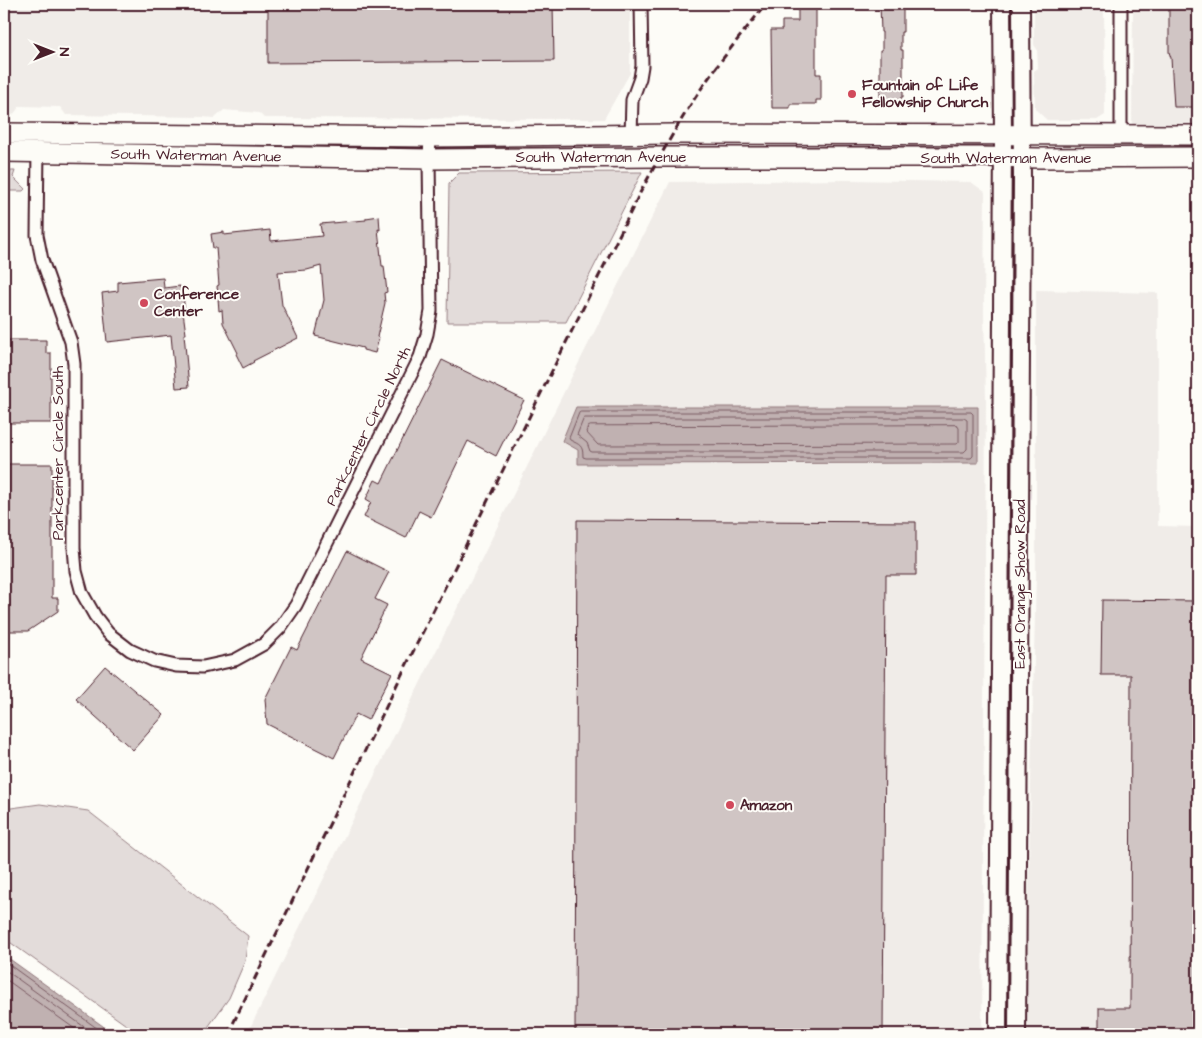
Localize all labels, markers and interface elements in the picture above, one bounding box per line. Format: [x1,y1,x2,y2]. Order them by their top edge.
north arrow [28,28,78,78]
text: N [54,48,74,57]
place label: Fountain of Life Fellowship Church [862,75,989,113]
marker: Fountain of Life Fellowship Church [846,88,858,100]
street label: South Waterman Avenue [110,144,282,167]
street label: South Waterman Avenue [516,147,686,168]
street label: South Waterman Avenue [921,148,1091,169]
place label: Conference Center [154,284,239,322]
marker: Conference Center [138,297,150,309]
street label: Parkcenter Circle North [321,342,416,509]
street label: Parkcenter Circle South [48,365,69,540]
street label: East Orange Show Road [1010,499,1032,669]
place label: Amazon [740,795,793,816]
marker: Amazon [724,799,736,811]

